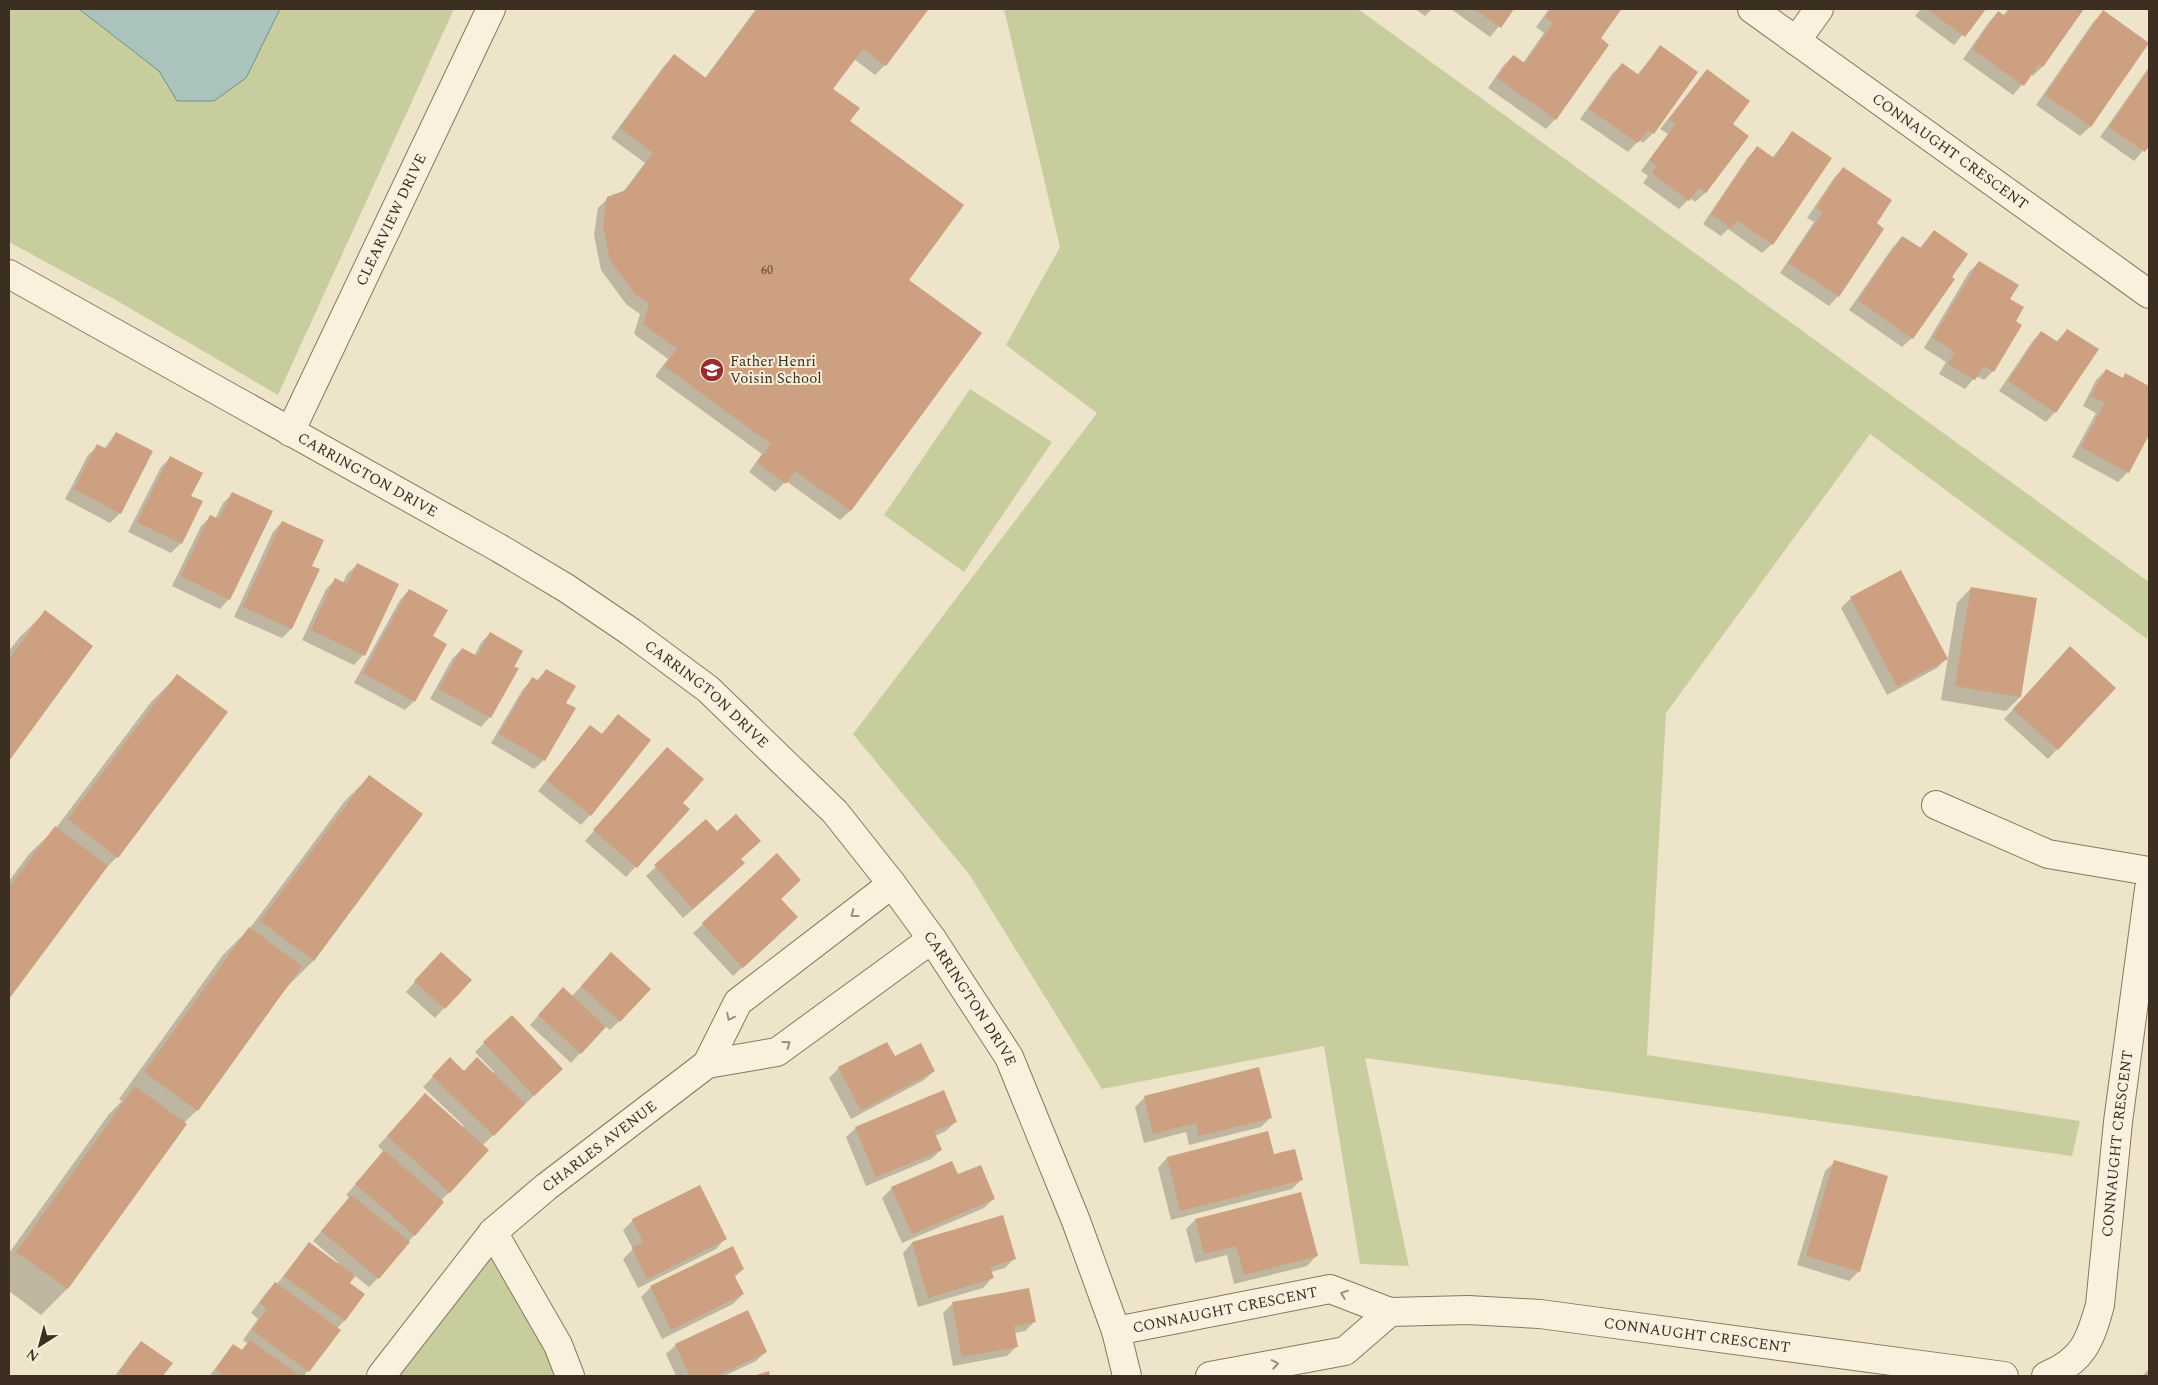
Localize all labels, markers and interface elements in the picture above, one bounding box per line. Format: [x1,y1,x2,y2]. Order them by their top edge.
street label: CONNAUGHT CRESCENT [1867,88,2033,216]
street label: CLEARVIEW DRIVE [350,150,433,290]
house number: 60 [761,261,773,280]
place label: Father Henri Voisin School [730,350,822,390]
school or university icon: Father Henri Voisin School [699,357,725,383]
street label: CARRINGTON DRIVE [293,427,442,523]
street label: CARRINGTON DRIVE [639,635,774,754]
one-way arrow [850,908,859,917]
street label: CARRINGTON DRIVE [918,926,1022,1069]
one-way arrow [726,1012,736,1021]
one-way arrow [782,1041,791,1051]
street label: CONNAUGHT CRESCENT [2096,1049,2139,1238]
street label: CHARLES AVENUE [537,1095,662,1198]
street label: CONNAUGHT CRESCENT [1131,1281,1319,1339]
one-way arrow [1340,1290,1349,1300]
street label: CONNAUGHT CRESCENT [1602,1312,1792,1359]
north arrow [15,1320,65,1370]
text: N [22,1343,43,1367]
one-way arrow [1270,1360,1279,1370]

